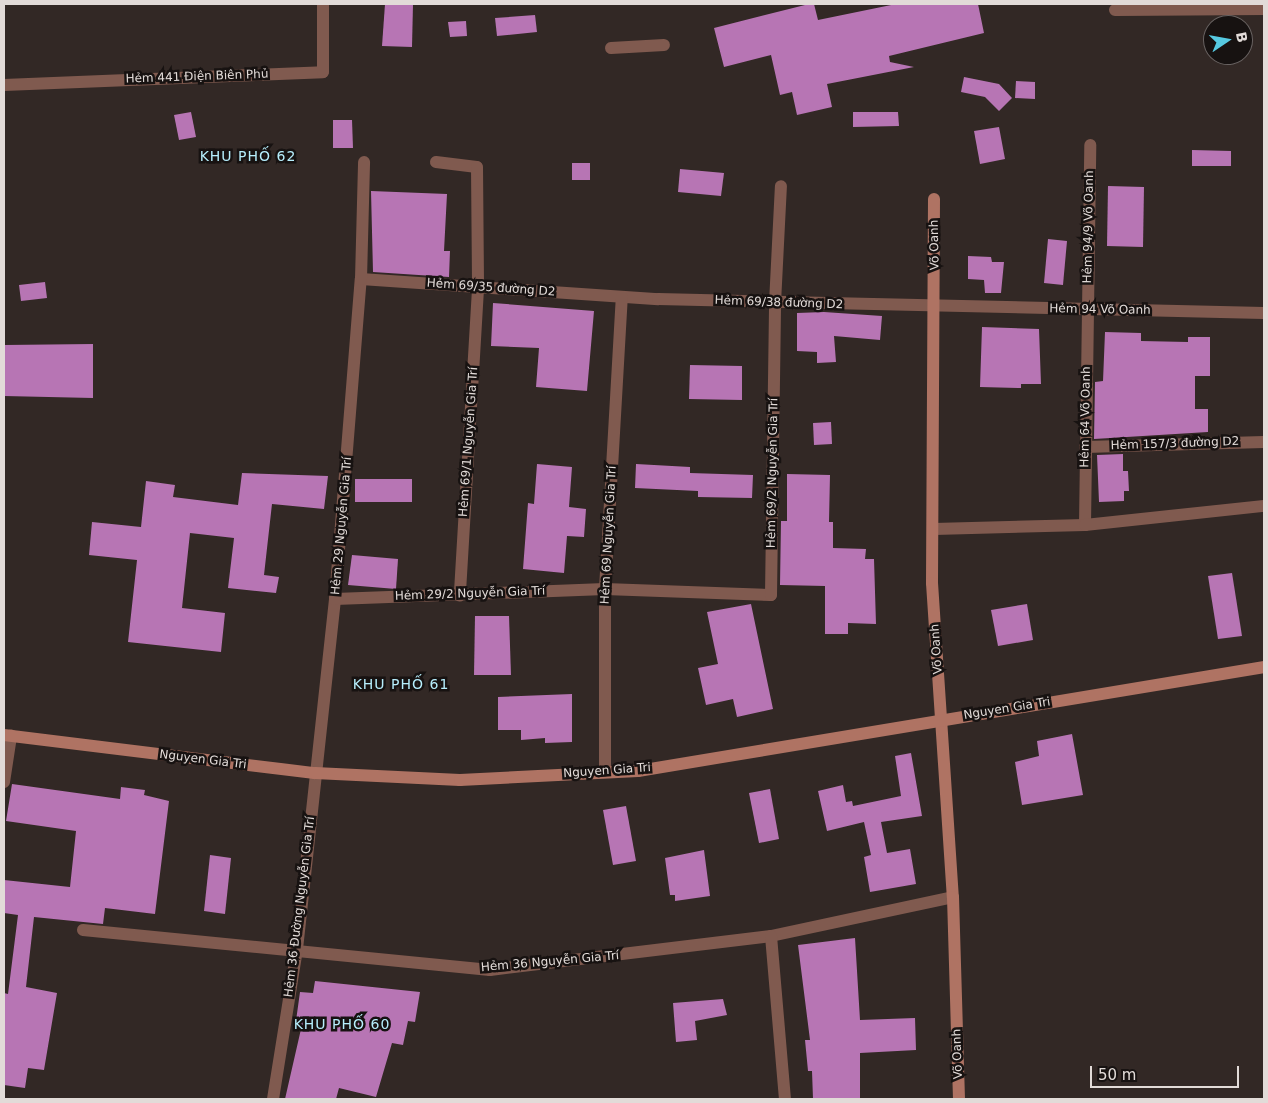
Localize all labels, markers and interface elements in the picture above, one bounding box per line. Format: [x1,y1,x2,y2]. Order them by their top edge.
north arrow [1203,15,1253,65]
text: B [1233,30,1251,44]
street label: Hẻm 441 Điện Biên Phủ [125,67,269,87]
district label: KHU PHỐ 62 [198,148,298,164]
street label: Hẻm 94/9 Võ Oanh [1081,170,1097,284]
street label: Võ Oanh [927,220,943,270]
street label: Hẻm 69/35 đường D2 [426,276,556,300]
street label: Hẻm 69/38 đường D2 [714,294,844,312]
street label: Hẻm 94 Võ Oanh [1049,302,1151,318]
street label: Hẻm 69/1 Nguyễn Gia Trí [457,366,481,518]
street label: Hẻm 64 Võ Oanh [1078,366,1094,468]
street label: Hẻm 69/2 Nguyễn Gia Trí [764,398,782,548]
street label: Hẻm 157/3 đường D2 [1110,435,1240,453]
street label: Hẻm 29 Nguyễn Gia Trí [329,456,355,596]
street label: Hẻm 69 Nguyễn Gia Trí [598,465,620,605]
street label: Hẻm 29/2 Nguyễn Gia Trí [395,584,545,604]
street label: Võ Oanh [928,623,946,675]
district label: KHU PHỐ 61 [351,676,451,692]
street label: Nguyen Gia Tri [963,695,1051,723]
street label: Nguyen Gia Tri [159,748,247,772]
street label: Nguyen Gia Tri [563,761,651,781]
street label: Hẻm 36 Đường Nguyễn Gia Trí [282,816,318,998]
street label: Hẻm 36 Nguyễn Gia Trí [480,949,620,975]
district label: KHU PHỐ 60 [292,1016,392,1032]
street label: Võ Oanh [950,1029,966,1079]
scale bar [1093,1056,1242,1088]
text: 50 m [1098,1066,1136,1084]

